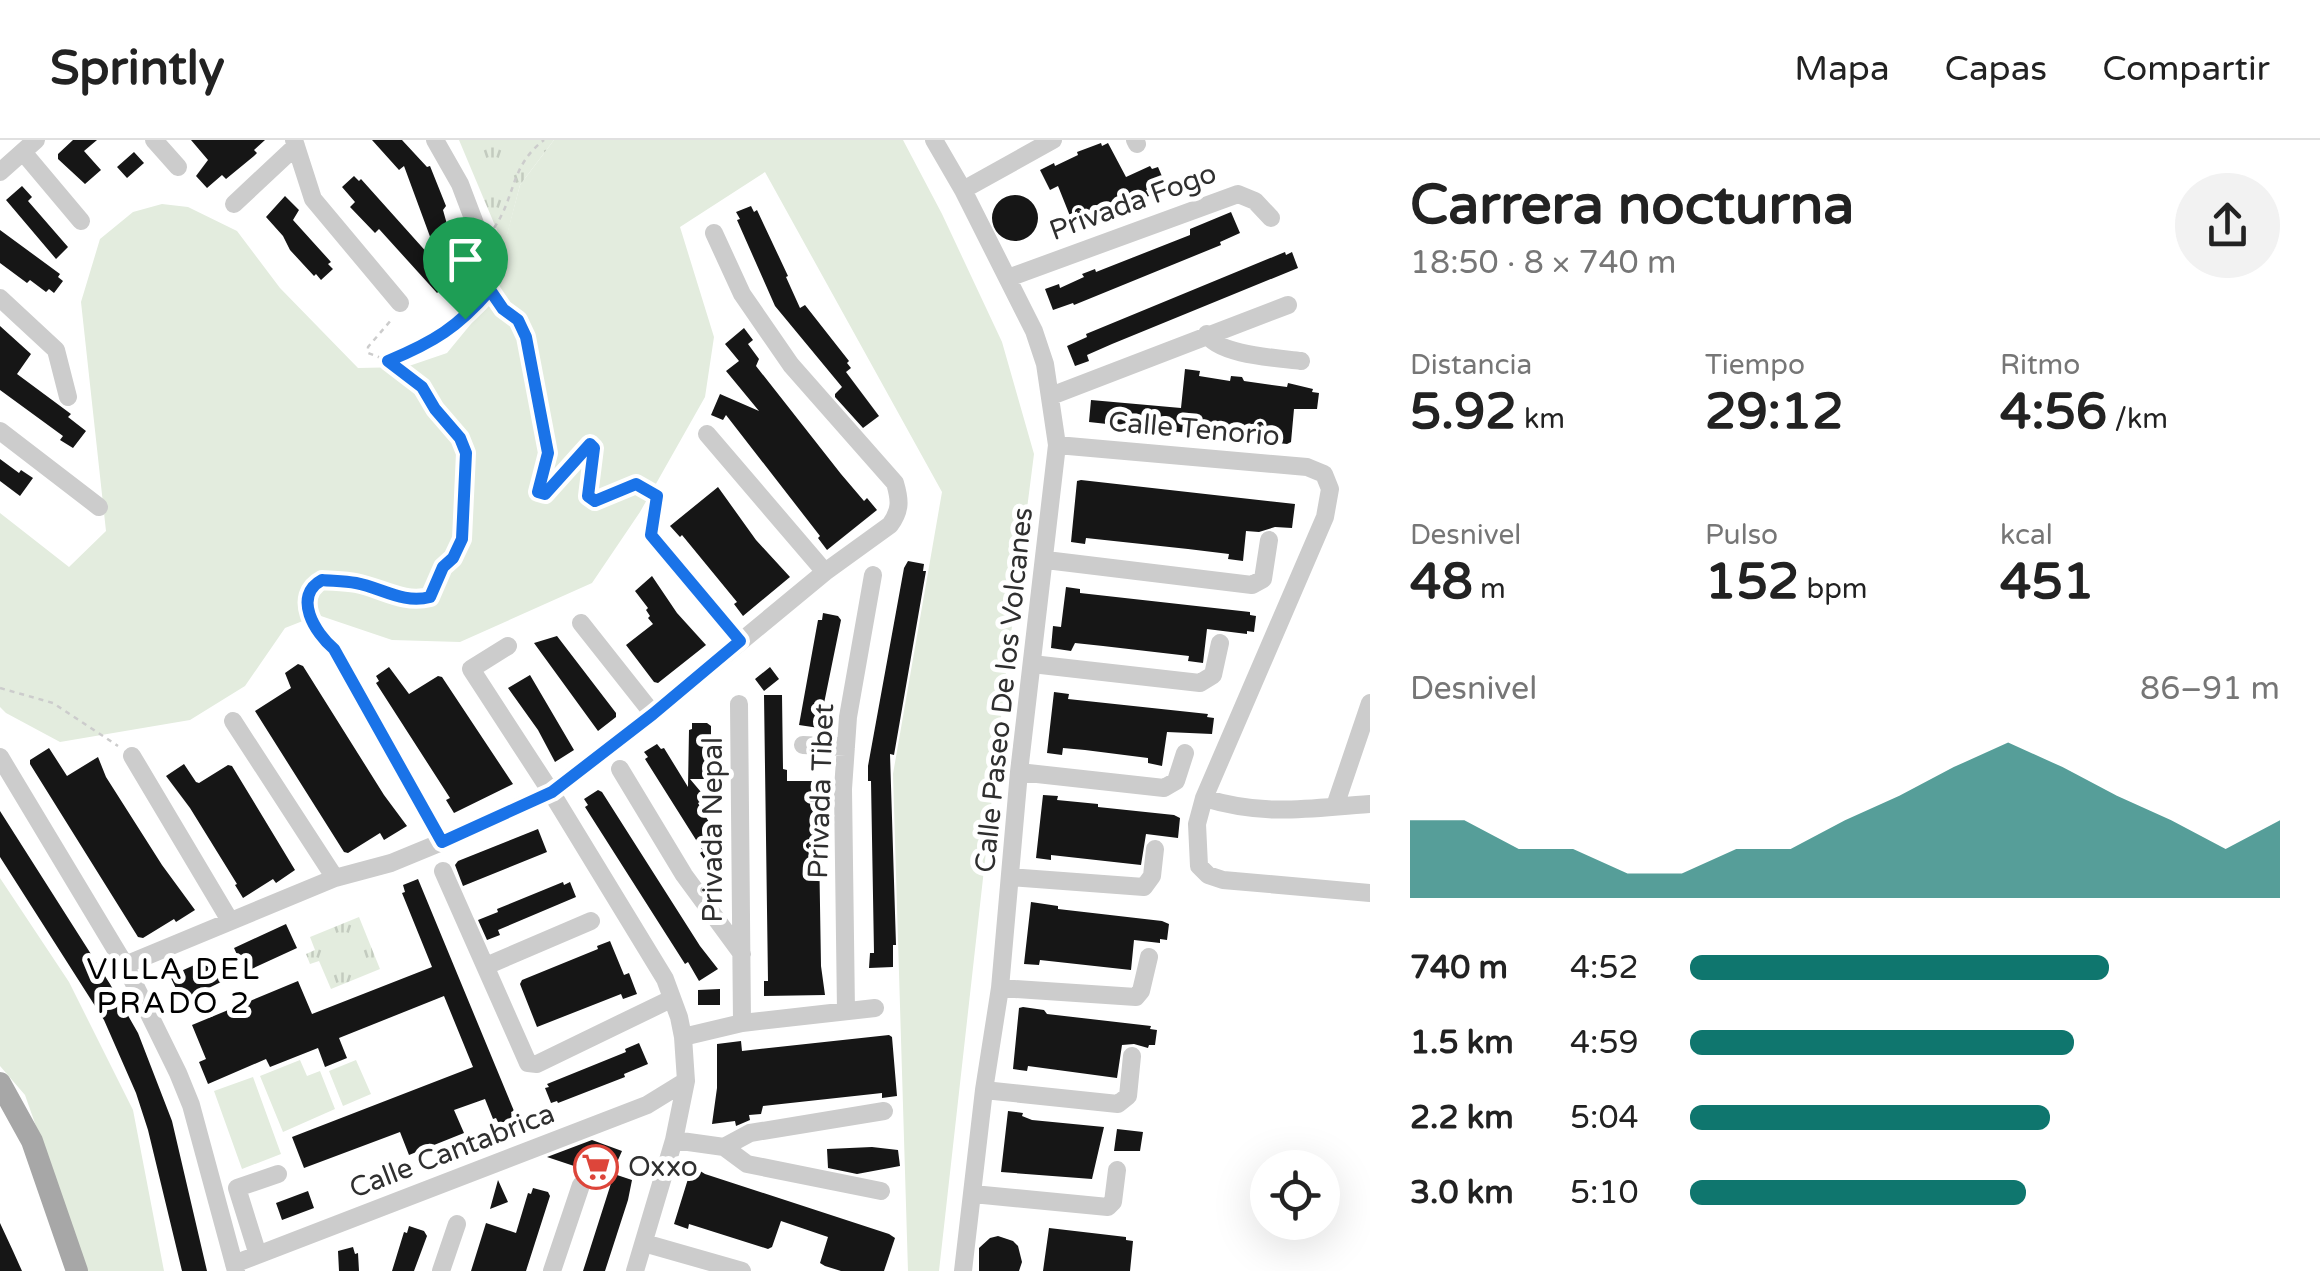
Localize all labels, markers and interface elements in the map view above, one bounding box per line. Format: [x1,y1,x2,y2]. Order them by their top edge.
text: Sprintly [50,40,225,98]
text: Mapa [1794,48,1890,90]
text: Capas [1945,48,2047,90]
text: Compartir [2102,48,2270,90]
street label: Privada Fogo [1045,156,1221,248]
text: Carrera nocturna [1410,173,1854,239]
button: share [2175,173,2280,278]
pin [423,217,508,320]
icon: arrive [438,232,493,287]
text: 18:50 · 8 × 740 m [1410,244,1676,282]
text: Distancia [1410,348,1532,382]
text: Tiempo [1705,348,1805,382]
text: Ritmo [2000,348,2080,382]
text: 5.92 [1410,382,1517,442]
text: 29:12 [1705,382,1844,442]
text: 4:56 [2000,382,2107,442]
text: km [1517,402,1565,436]
text: /km [2107,402,2168,436]
street label: Calle Tenorio [1107,405,1281,453]
street label: Calle Paseo De los Volcanes [968,506,1040,874]
text: Desnivel [1410,518,1521,552]
text: Pulso [1705,518,1778,552]
text: kcal [2000,518,2053,552]
text: 48 [1410,552,1473,612]
text: 152 [1705,552,1799,612]
text: 451 [2000,552,2094,612]
text: m [1473,572,1506,606]
text: bpm [1799,572,1868,606]
text: Desnivel [1410,670,1537,708]
text: 86–91 m [2140,670,2280,708]
street label: Privada Tibet [801,702,841,879]
street label: Privada Nepal [696,737,730,923]
text: 740 m [1410,949,1508,987]
text: 4:52 [1570,949,1639,987]
district label: VILLA DEL PRADO 2 [87,951,261,1022]
text: 1.5 km [1410,1024,1514,1062]
text: 4:59 [1570,1024,1639,1062]
street label: Calle Cantabrica [345,1096,559,1206]
text: 2.2 km [1410,1099,1514,1137]
text: 5:04 [1570,1099,1639,1137]
supermarket icon: Oxxo [573,1144,619,1190]
place label: Oxxo [628,1150,698,1184]
map controls [1250,1150,1340,1240]
button: locate [1250,1150,1340,1240]
text: 3.0 km [1410,1174,1514,1212]
text: 5:10 [1570,1174,1639,1212]

